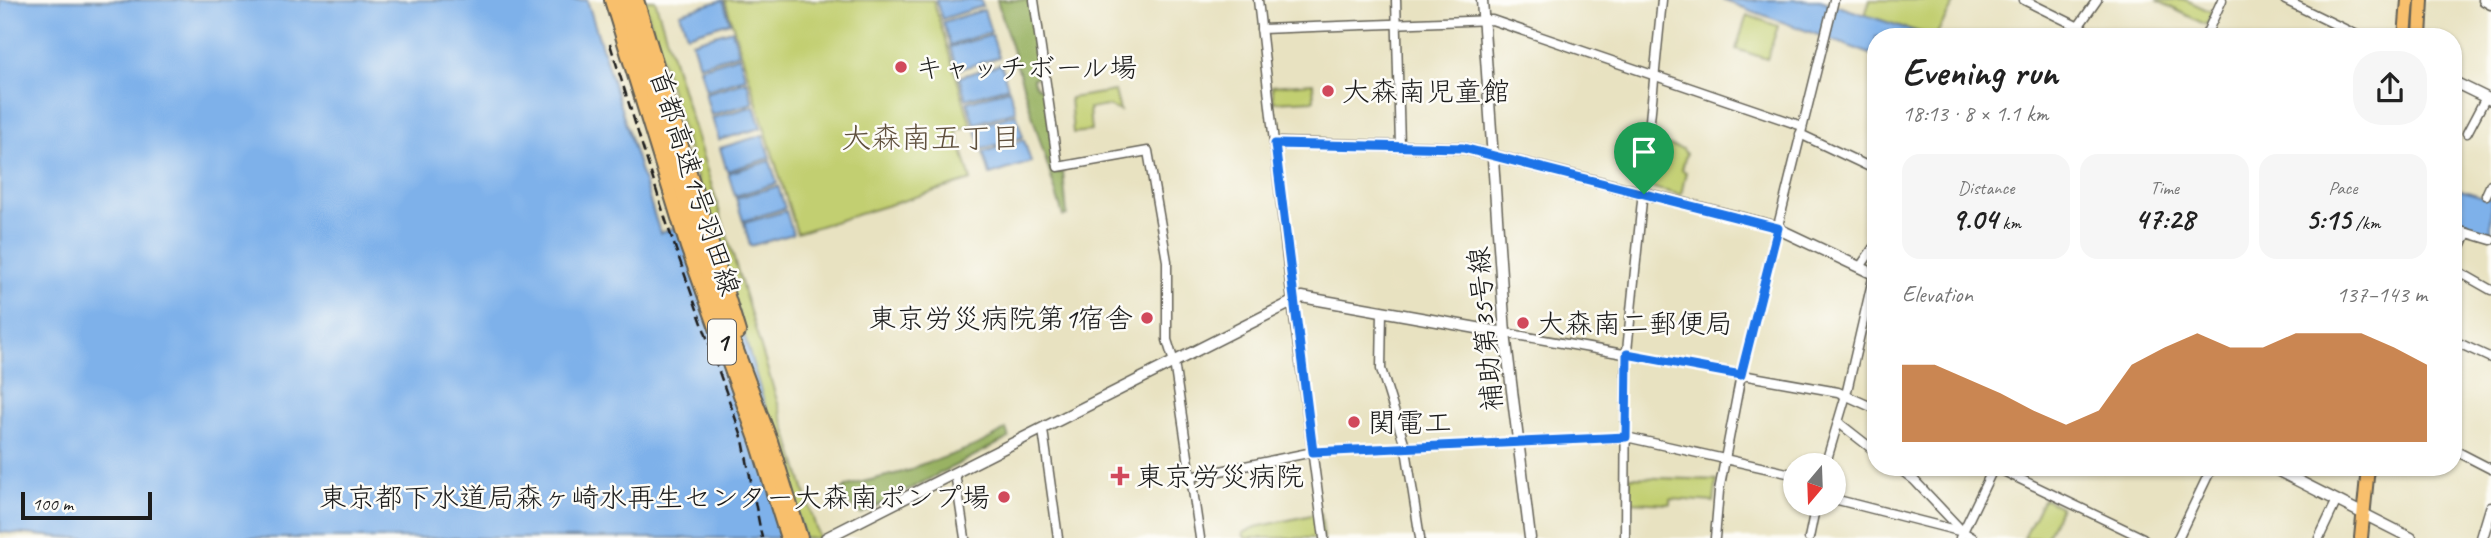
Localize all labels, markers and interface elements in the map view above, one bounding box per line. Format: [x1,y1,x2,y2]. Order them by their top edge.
text: Evening run [1902,49,2058,96]
place label: キャッチボール場 [915,50,1137,85]
button: share [2353,51,2427,125]
marker: キャッチボール場 [893,59,909,75]
street label: 首都高速1号羽田線 [642,64,748,300]
place label: 大森南児童館 [1342,74,1510,109]
marker: 大森南児童館 [1320,83,1336,99]
text: 18:13 · 8 × 1.1 km [1902,99,2048,128]
district label: 大森南五丁目 [841,119,1021,157]
pin [1614,122,1674,194]
icon: arrive [1625,133,1663,171]
text: Distance [1958,176,2015,200]
text: Time [2150,176,2179,200]
text: Pace [2328,176,2357,200]
text: 9.04 [1952,200,1998,238]
text: 47:28 [2135,200,2194,238]
text: 5:15 [2305,200,2351,238]
text: km [1998,211,2021,235]
text: /km [2351,211,2380,235]
street label: 補助第35号線 [1460,245,1510,413]
text: Elevation [1902,280,1973,309]
text: 137–143 m [2336,280,2427,309]
place label: 東京労災病院第1宿舎 [868,301,1133,336]
place label: 大森南二郵便局 [1537,306,1733,341]
marker: 東京労災病院第1宿舎 [1139,310,1155,326]
marker: 大森南二郵便局 [1515,315,1531,331]
road number: 1 [708,320,736,364]
place label: 関電工 [1368,405,1452,440]
marker: 関電工 [1346,414,1362,430]
north arrow [1783,453,1846,516]
map controls [1783,453,1846,516]
place label: 東京労災病院 [1136,459,1304,494]
marker: 東京労災病院 [1110,466,1130,486]
place label: 東京都下水道局森ヶ崎水再生センター大森南ポンプ場 [319,480,990,515]
scale bar [21,489,152,521]
marker: 東京都下水道局森ヶ崎水再生センター大森南ポンプ場 [996,489,1012,505]
text: 100 m [32,492,73,516]

